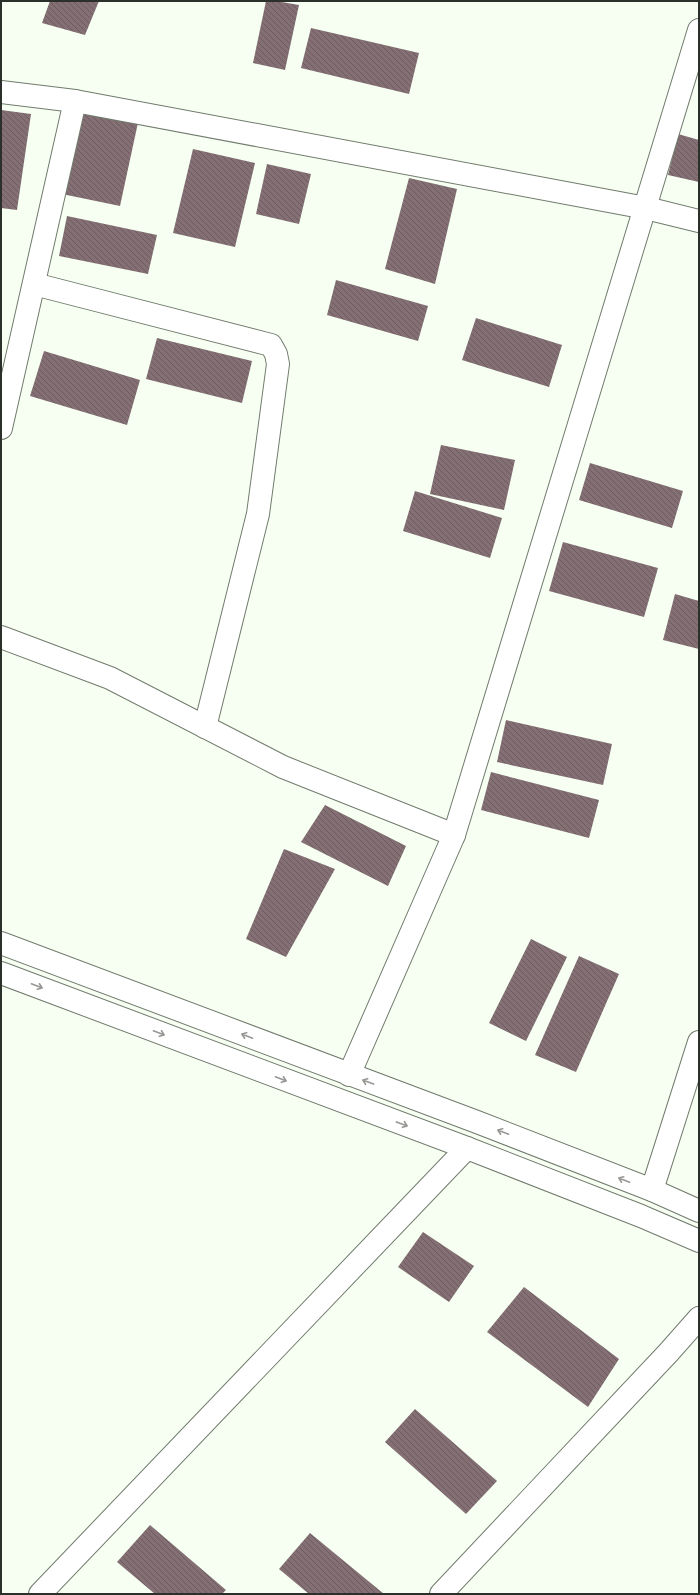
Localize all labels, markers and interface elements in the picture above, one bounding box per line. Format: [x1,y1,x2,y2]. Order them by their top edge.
one-way arrow [31,983,43,991]
one-way arrow [153,1029,165,1037]
one-way arrow [241,1032,253,1040]
one-way arrow [274,1075,286,1083]
one-way arrow [362,1078,375,1085]
one-way arrow [396,1121,409,1128]
one-way arrow [498,1128,510,1136]
one-way arrow [619,1175,631,1183]

